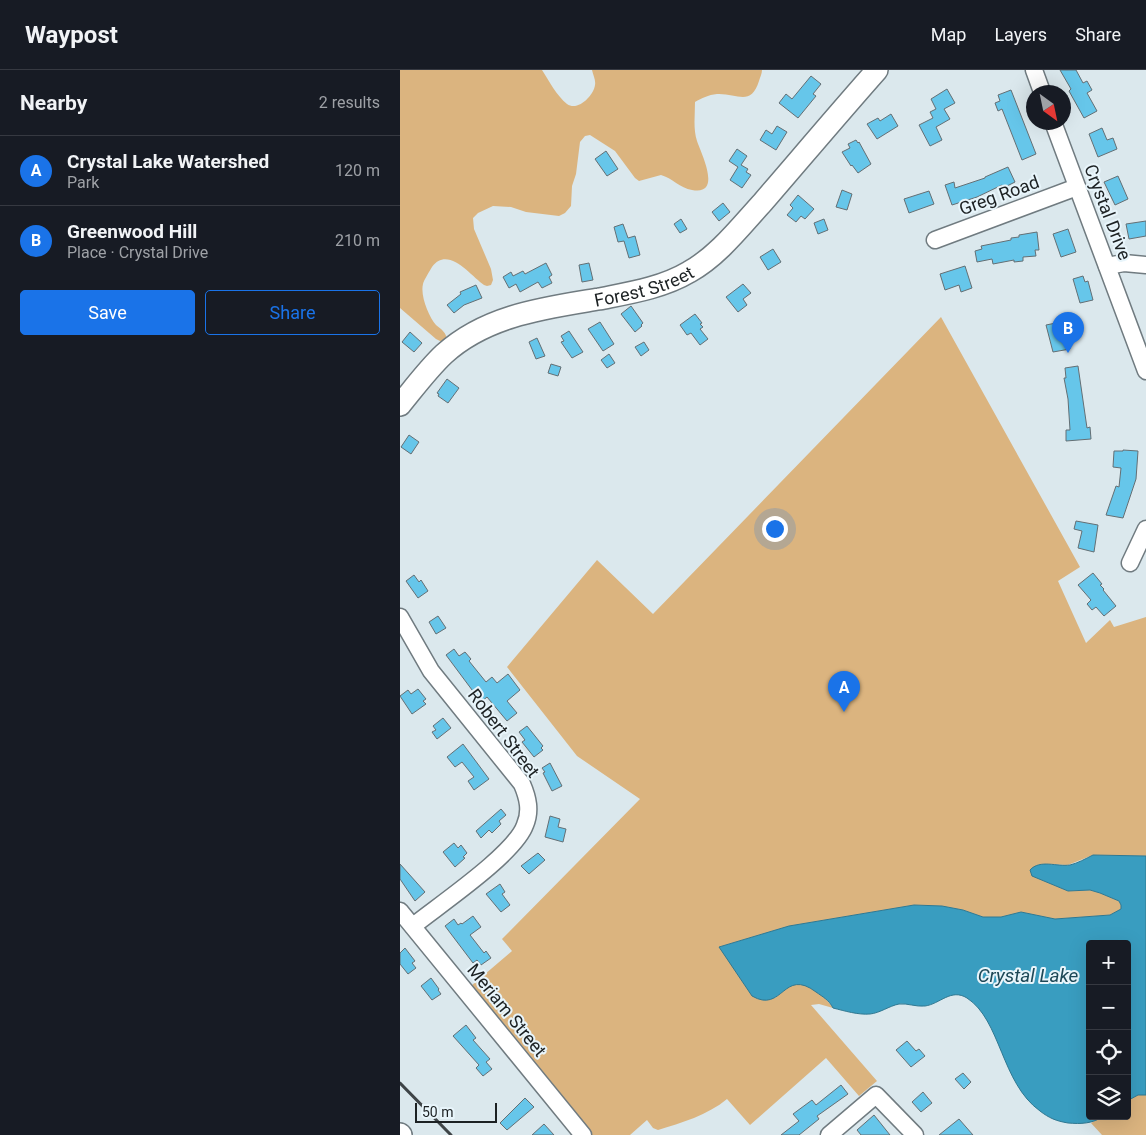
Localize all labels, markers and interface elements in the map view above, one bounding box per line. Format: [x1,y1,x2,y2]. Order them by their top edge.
text: Waypost [25,21,118,49]
text: Map [931,24,966,45]
text: Layers [994,24,1047,45]
text: Share [1075,24,1121,45]
north arrow [1026,85,1071,130]
text: Nearby [20,91,87,115]
text: 2 results [319,93,380,112]
text: Crystal Lake Watershed [67,150,269,173]
text: A [31,161,41,180]
text: 120 m [335,161,380,180]
street label: Crystal Drive [1080,161,1136,263]
street label: Greg Road [956,171,1042,219]
text: Park [67,173,99,192]
text: Greenwood Hill [67,220,197,243]
text: B [31,231,41,250]
text: 210 m [335,231,380,250]
text: Place · Crystal Drive [67,243,208,262]
street label: Forest Street [592,261,697,310]
button: Save [20,290,195,335]
button: Share [205,290,380,335]
pin: B [1052,312,1084,353]
your location [762,516,788,542]
pin: A [828,671,860,712]
street label: Robert Street [464,685,544,781]
map controls [1086,940,1131,1120]
button: + [1086,940,1131,985]
street label: Meriam Street [463,959,551,1061]
water label: Crystal Lake [978,964,1079,987]
button: − [1086,985,1131,1030]
button: locate [1086,1030,1131,1075]
button: layers [1086,1075,1131,1120]
scale bar [415,1100,498,1123]
text: 50 m [422,1104,454,1120]

